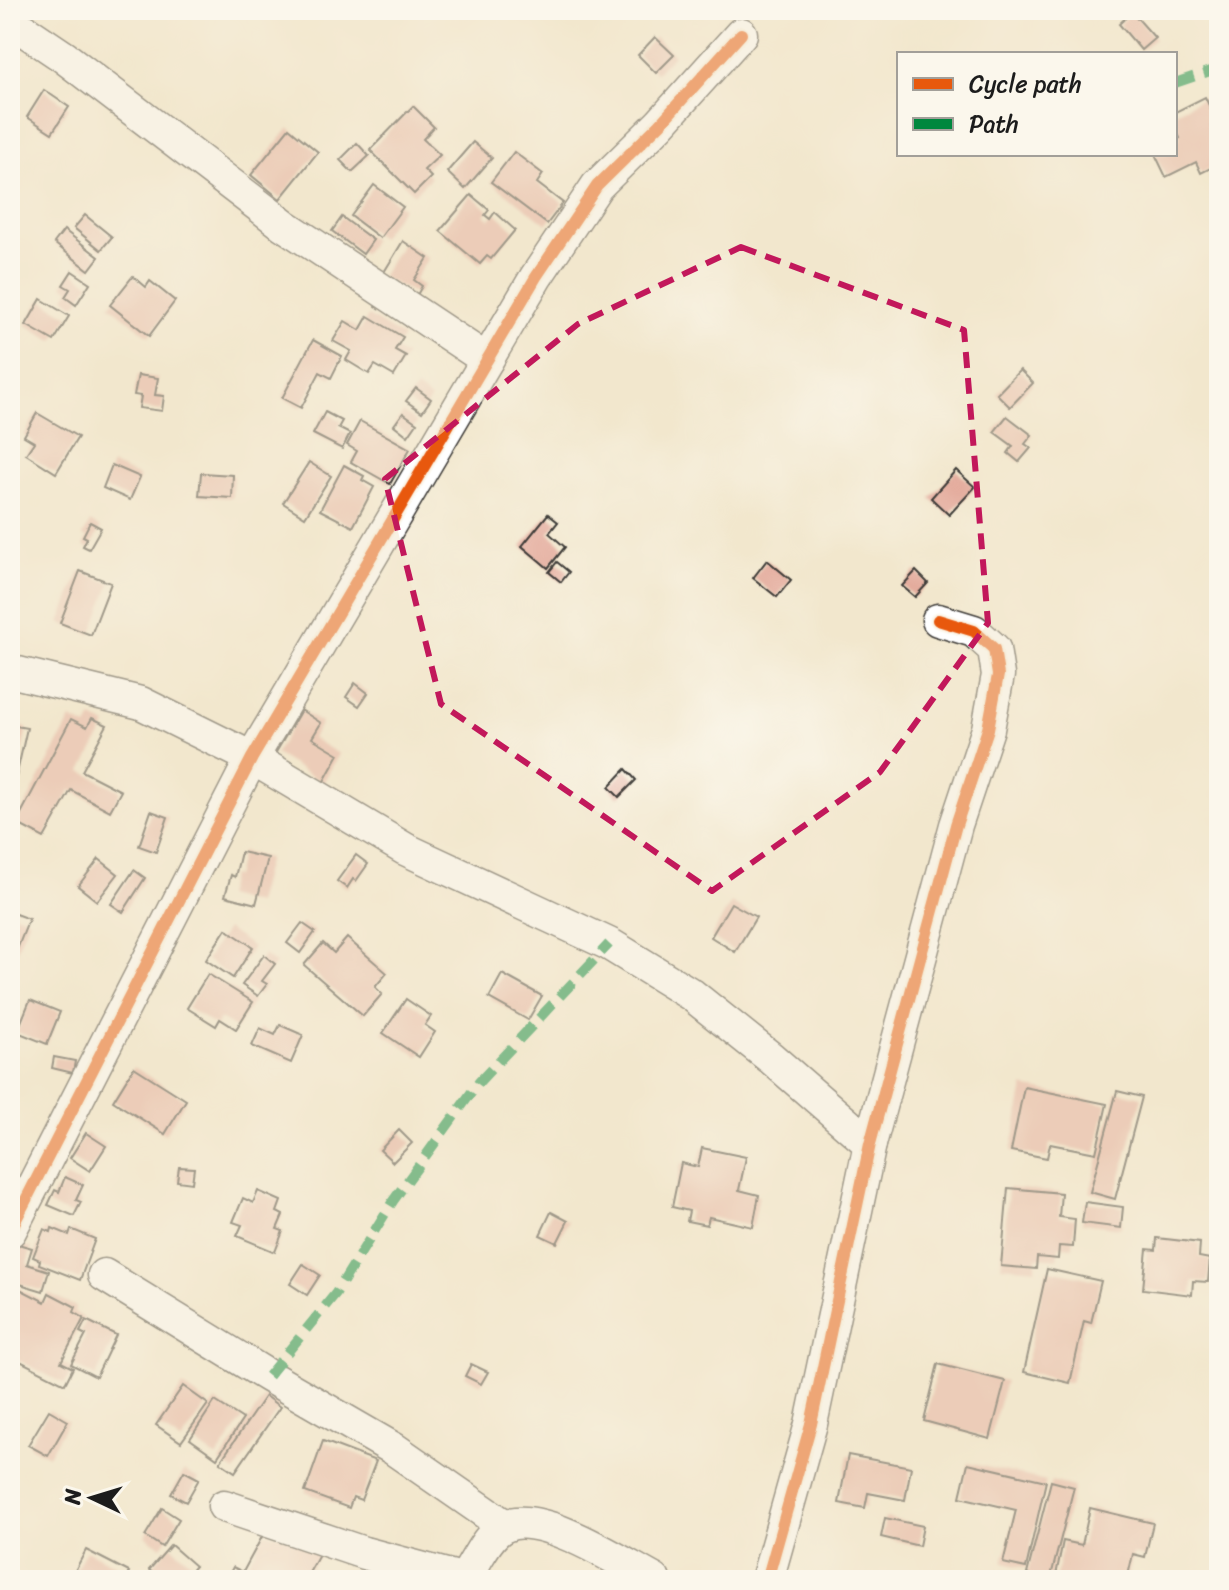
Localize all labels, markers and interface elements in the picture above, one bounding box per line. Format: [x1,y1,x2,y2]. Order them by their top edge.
legend [897,52,1177,156]
text: Cycle path [969,63,1082,105]
text: Path [969,103,1019,145]
north arrow [52,1458,132,1538]
text: N [52,1487,93,1507]

